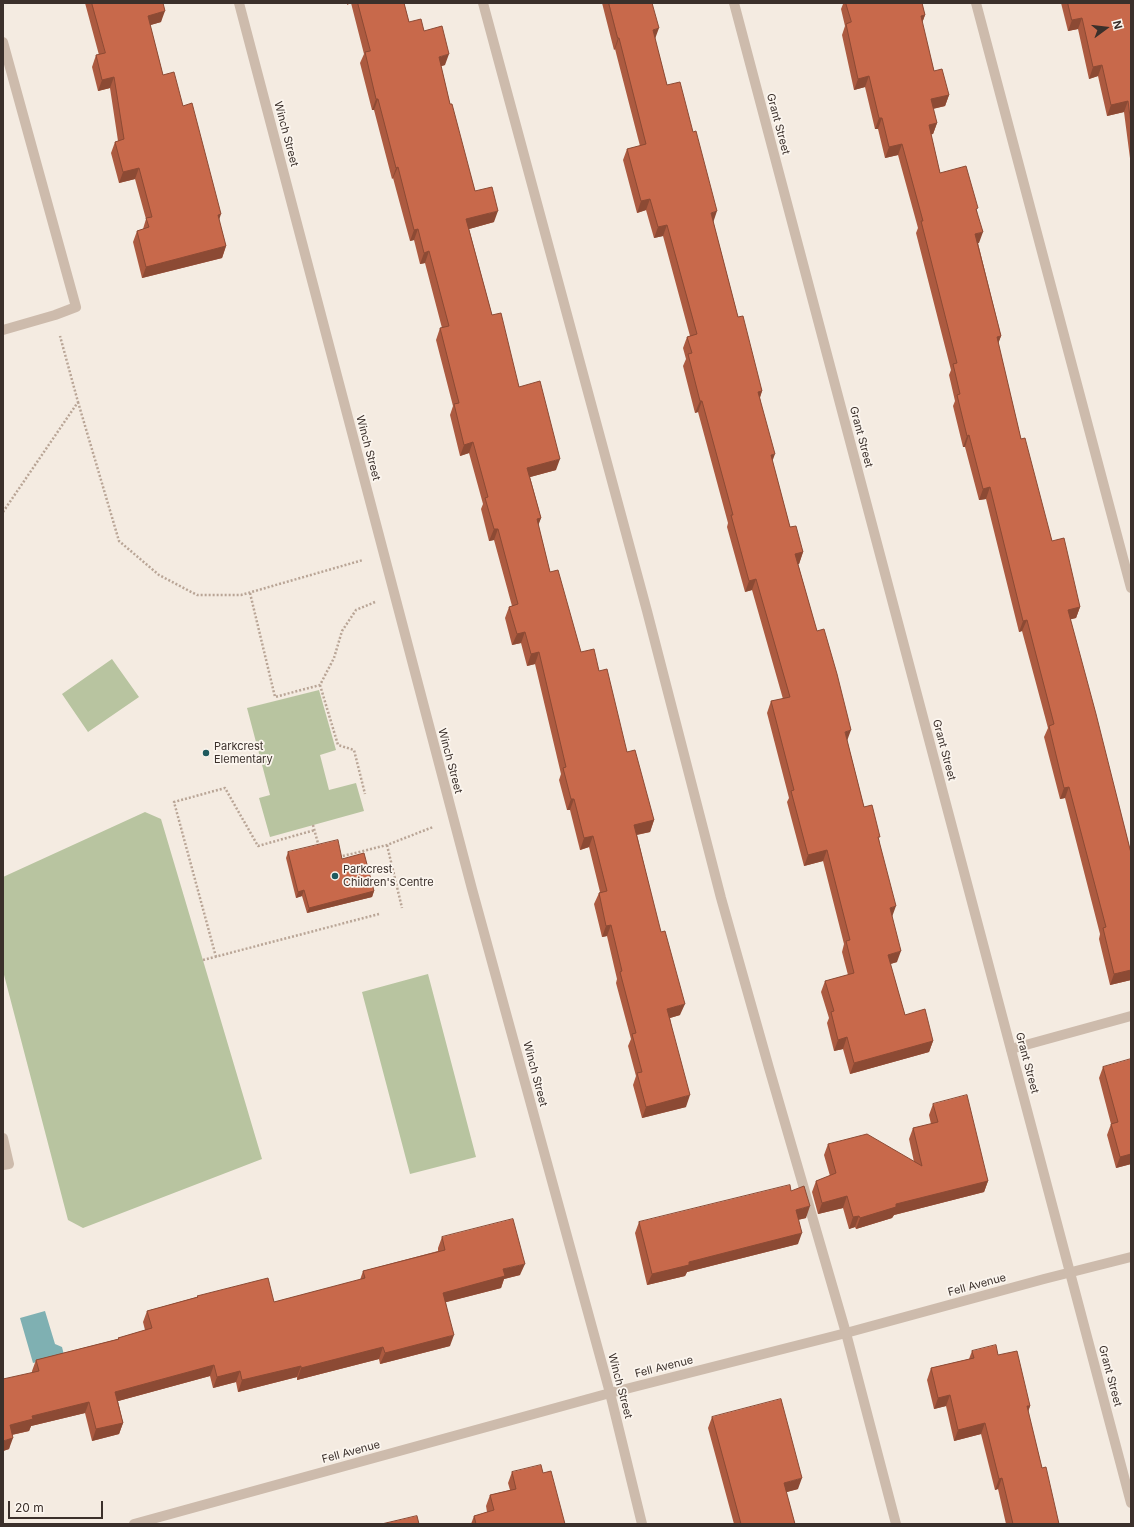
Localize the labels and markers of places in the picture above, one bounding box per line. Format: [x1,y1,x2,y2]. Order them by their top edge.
place label: Parkcrest Elementary [214,740,273,766]
marker: Parkcrest Elementary [201,748,211,758]
place label: Parkcrest Children's Centre [343,863,434,889]
marker: Parkcrest Children's Centre [330,871,340,881]

